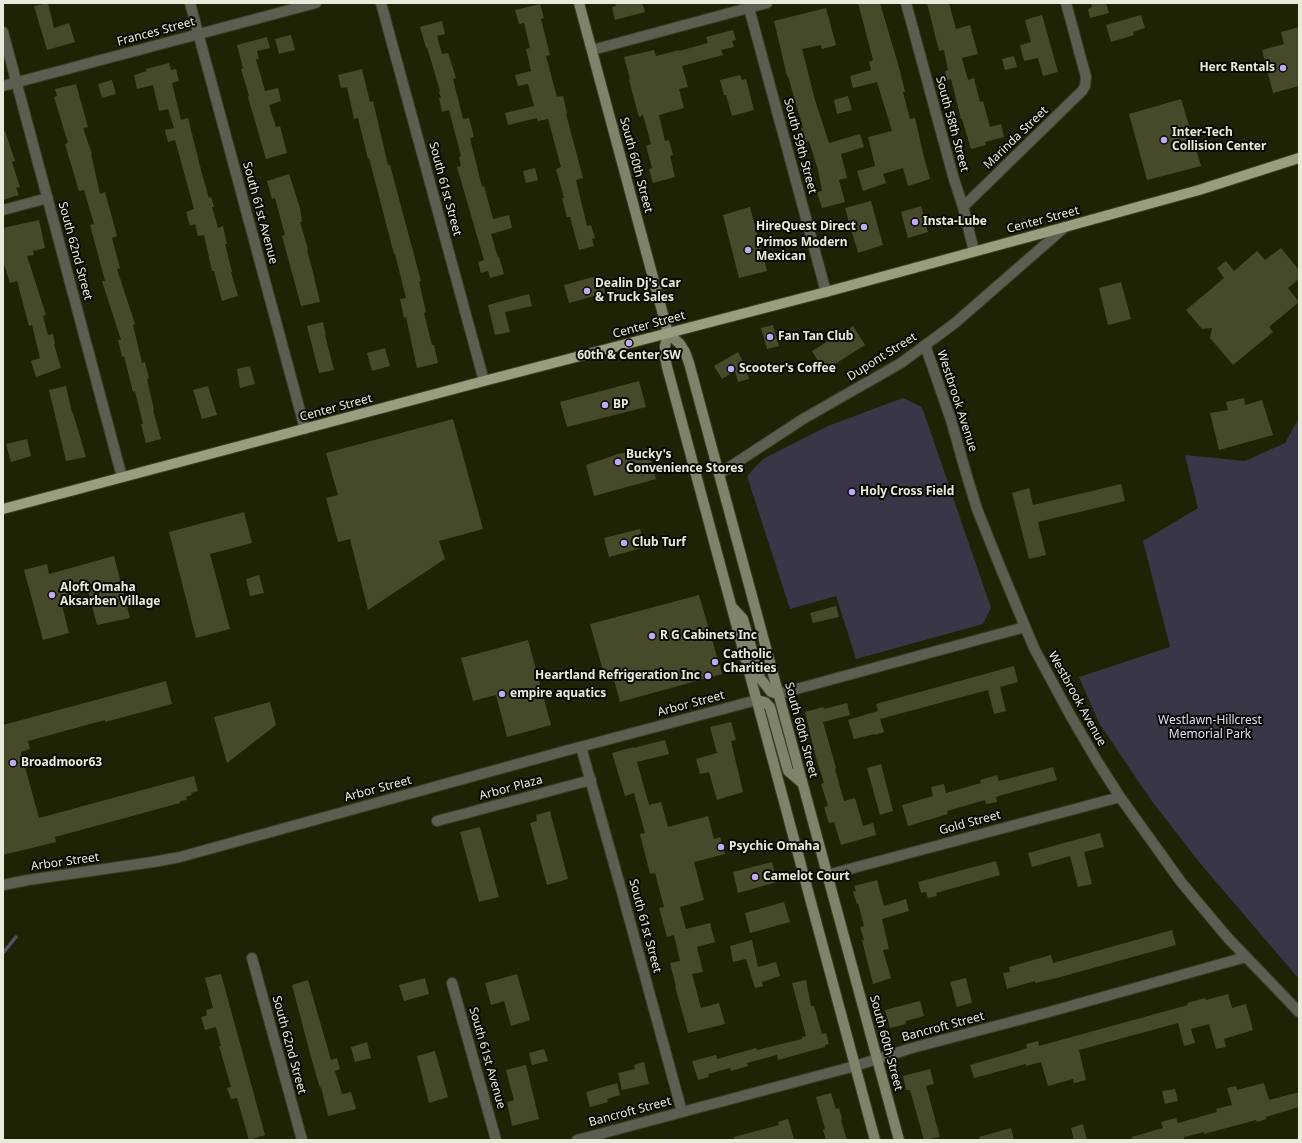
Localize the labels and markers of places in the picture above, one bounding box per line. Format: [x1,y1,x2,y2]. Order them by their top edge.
place label: Herc Rentals [1199,61,1275,75]
marker: Herc Rentals [1278,63,1288,73]
place label: Inter-Tech Collision Center [1172,126,1266,154]
marker: Inter-Tech Collision Center [1159,135,1169,145]
place label: Insta-Lube [923,215,987,229]
marker: Insta-Lube [910,217,920,227]
place label: HireQuest Direct [756,220,856,234]
marker: HireQuest Direct [859,222,869,232]
place label: Primos Modern Mexican [756,236,847,264]
marker: Primos Modern Mexican [743,245,753,255]
place label: Dealin Dj's Car & Truck Sales [595,277,681,305]
marker: Dealin Dj's Car & Truck Sales [582,286,592,296]
place label: Fan Tan Club [778,330,853,344]
marker: Fan Tan Club [765,332,775,342]
marker: 60th & Center SW [624,338,634,348]
place label: 60th & Center SW [577,349,681,363]
place label: Scooter's Coffee [739,362,836,376]
marker: Scooter's Coffee [726,364,736,374]
place label: BP [613,398,628,412]
marker: BP [600,400,610,410]
place label: Bucky's Convenience Stores [626,448,743,476]
marker: Bucky's Convenience Stores [613,457,623,467]
place label: Holy Cross Field [860,485,954,499]
marker: Holy Cross Field [847,487,857,497]
place label: Club Turf [632,536,686,550]
marker: Club Turf [619,538,629,548]
place label: Aloft Omaha Aksarben Village [60,581,160,609]
marker: Aloft Omaha Aksarben Village [47,590,57,600]
place label: R G Cabinets Inc [660,629,757,643]
marker: R G Cabinets Inc [647,631,657,641]
place label: Catholic Charities [723,648,777,676]
marker: Catholic Charities [710,657,720,667]
place label: Heartland Refrigeration Inc [535,669,700,683]
marker: Heartland Refrigeration Inc [703,671,713,681]
place label: empire aquatics [510,687,606,701]
marker: empire aquatics [497,689,507,699]
place label: Broadmoor63 [21,756,102,770]
marker: Broadmoor63 [8,758,18,768]
place label: Psychic Omaha [729,840,820,854]
marker: Psychic Omaha [716,842,726,852]
place label: Camelot Court [763,870,850,884]
marker: Camelot Court [750,872,760,882]

